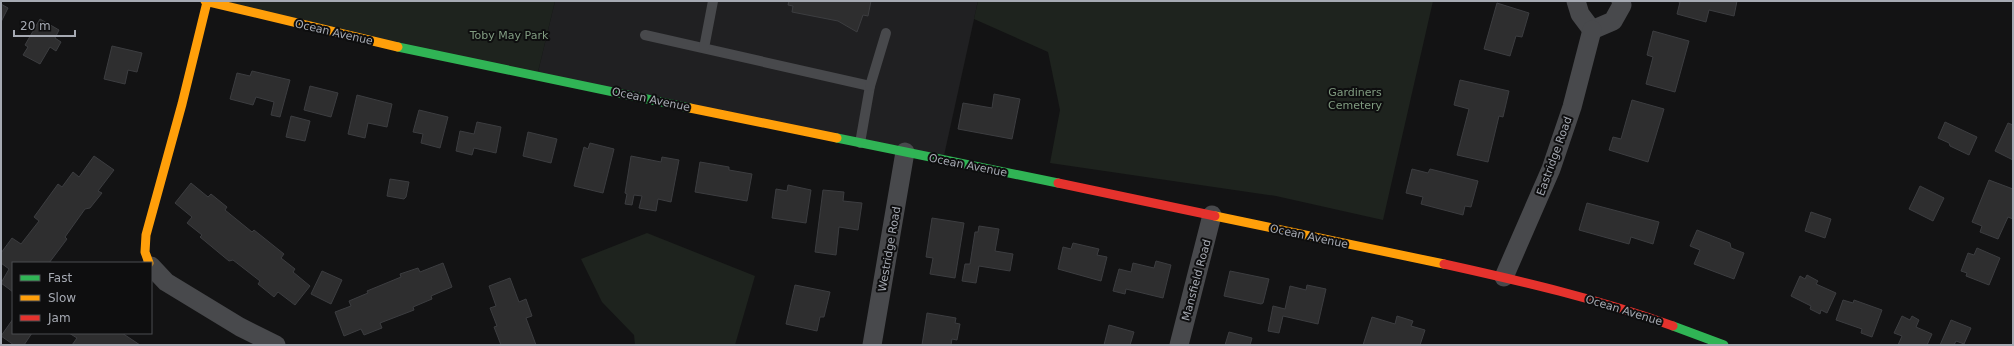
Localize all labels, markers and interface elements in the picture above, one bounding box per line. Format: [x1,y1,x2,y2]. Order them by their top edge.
scale bar [14,12,75,38]
street label: Ocean Avenue [294,17,374,48]
text: 20 m [20,19,51,33]
park label: Toby May Park [469,29,549,42]
street label: Ocean Avenue [611,85,691,114]
park label: Gardiners Cemetery [1328,86,1383,112]
street label: Eastridge Road [1534,115,1575,197]
street label: Ocean Avenue [928,152,1008,180]
street label: Westridge Road [876,205,903,293]
street label: Ocean Avenue [1269,222,1349,251]
street label: Mansfield Road [1179,238,1214,322]
legend [12,262,152,334]
text: Fast [48,271,72,285]
text: Slow [48,291,76,305]
street label: Ocean Avenue [1584,293,1664,328]
text: Jam [47,311,71,325]

